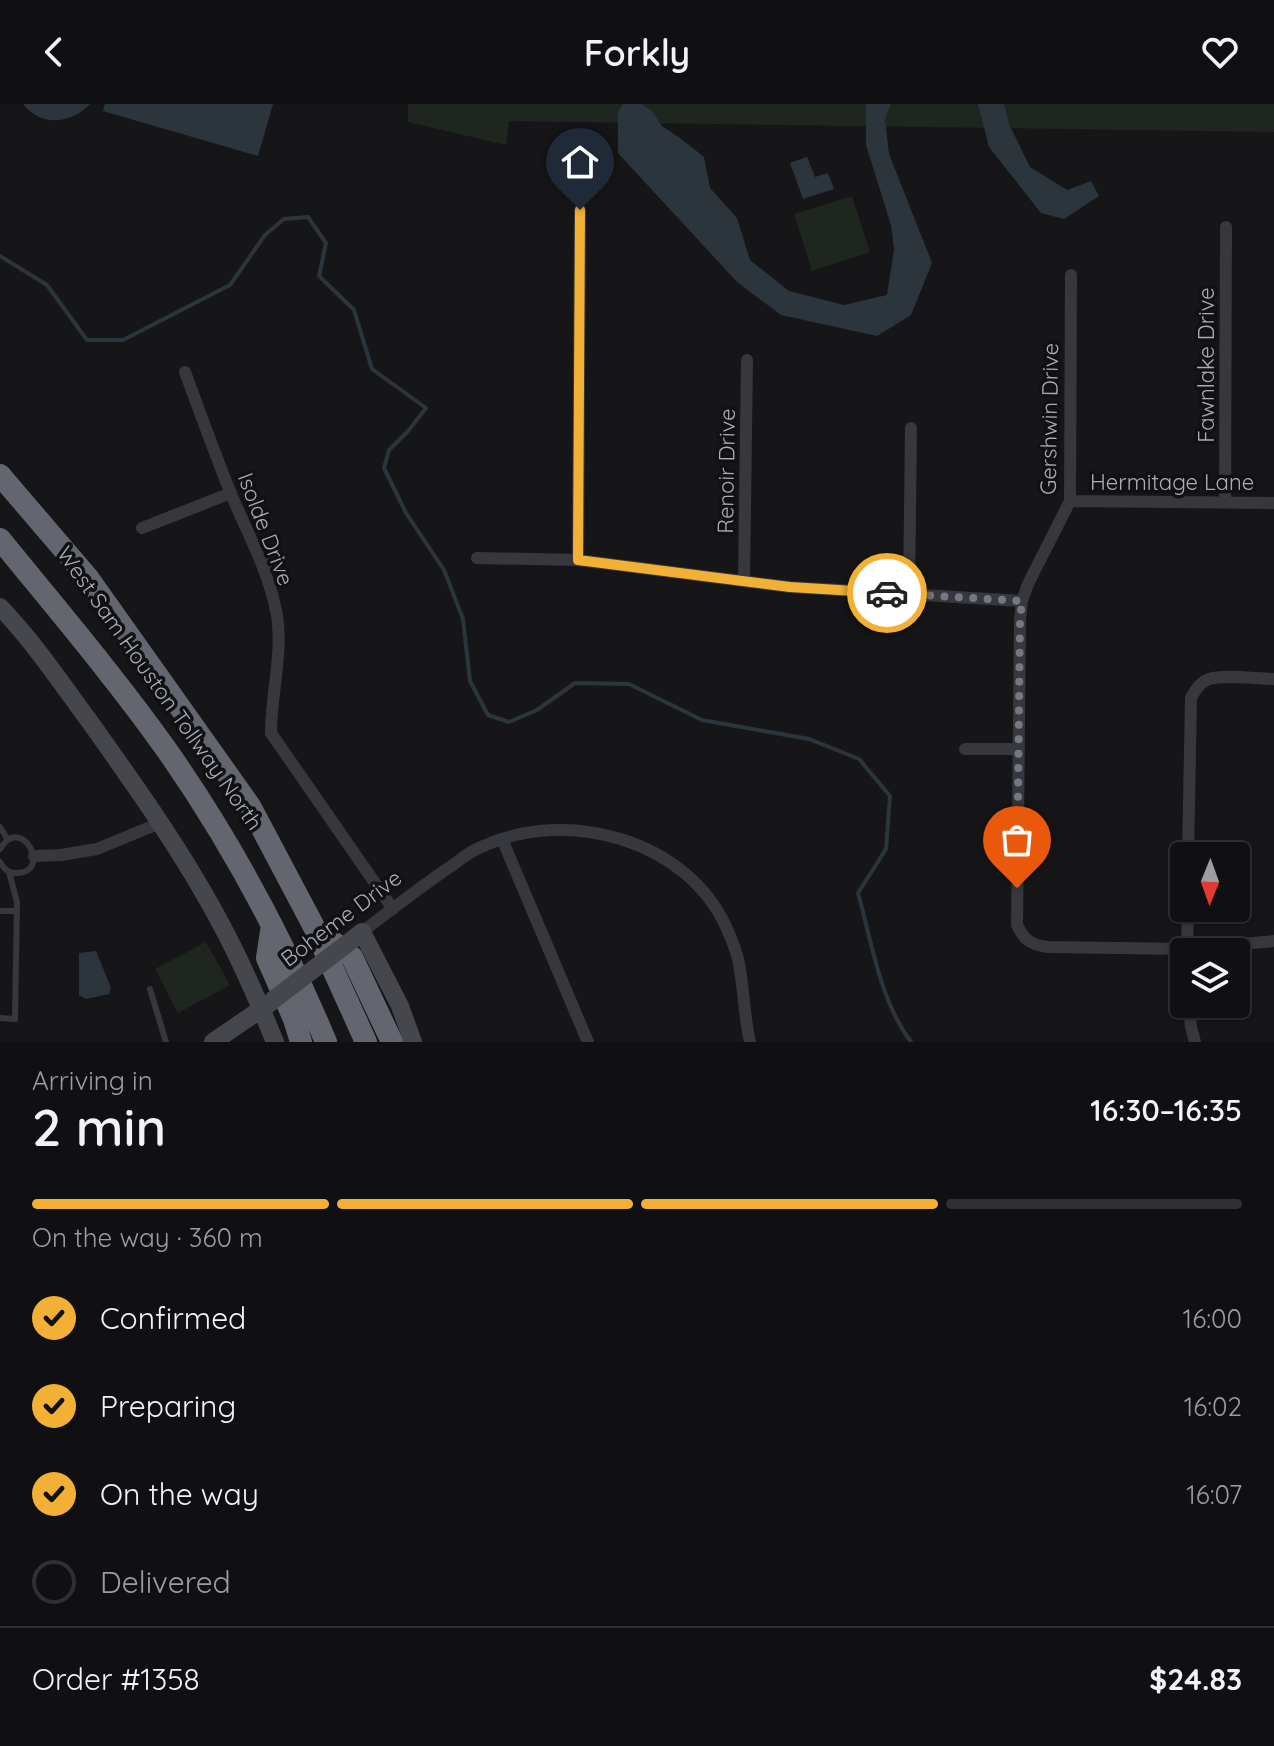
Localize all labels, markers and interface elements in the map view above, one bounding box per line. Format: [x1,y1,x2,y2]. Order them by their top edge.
icon: back [32,30,76,74]
text: Forkly [584,30,690,75]
icon: heart [1198,30,1242,74]
pin [546,128,614,210]
icon: home [558,140,602,184]
street label: Fawnlake Drive [1192,287,1220,443]
street label: Gershwin Drive [1034,343,1064,495]
street label: Renoir Drive [711,408,741,534]
street label: Hermitage Lane [1090,468,1254,496]
street label: Isolde Drive [232,469,300,589]
street label: West Sam Houston Tollway North [51,541,269,835]
courier [847,553,927,633]
icon: car [865,571,909,615]
pin [983,806,1051,888]
icon: bag [995,818,1039,862]
north arrow [1170,842,1250,922]
map controls [1170,842,1250,1018]
street label: Boheme Drive [275,863,407,973]
button: layers [1170,938,1250,1018]
text: Arriving in [32,1064,153,1097]
text: 16:30–16:35 [1090,1091,1242,1129]
text: 2 min [32,1094,166,1159]
text: On the way · 360 m [32,1221,263,1254]
icon: check [32,1296,76,1340]
text: Confirmed [100,1299,246,1337]
text: 16:00 [1183,1302,1242,1335]
icon: check [32,1384,76,1428]
text: Preparing [100,1387,236,1425]
text: 16:02 [1184,1390,1242,1423]
icon: check [32,1472,76,1516]
text: On the way [100,1475,259,1513]
text: 16:07 [1186,1478,1242,1511]
text: Delivered [100,1563,231,1601]
text: Order #1358 [32,1660,200,1698]
text: $24.83 [1149,1660,1242,1698]

